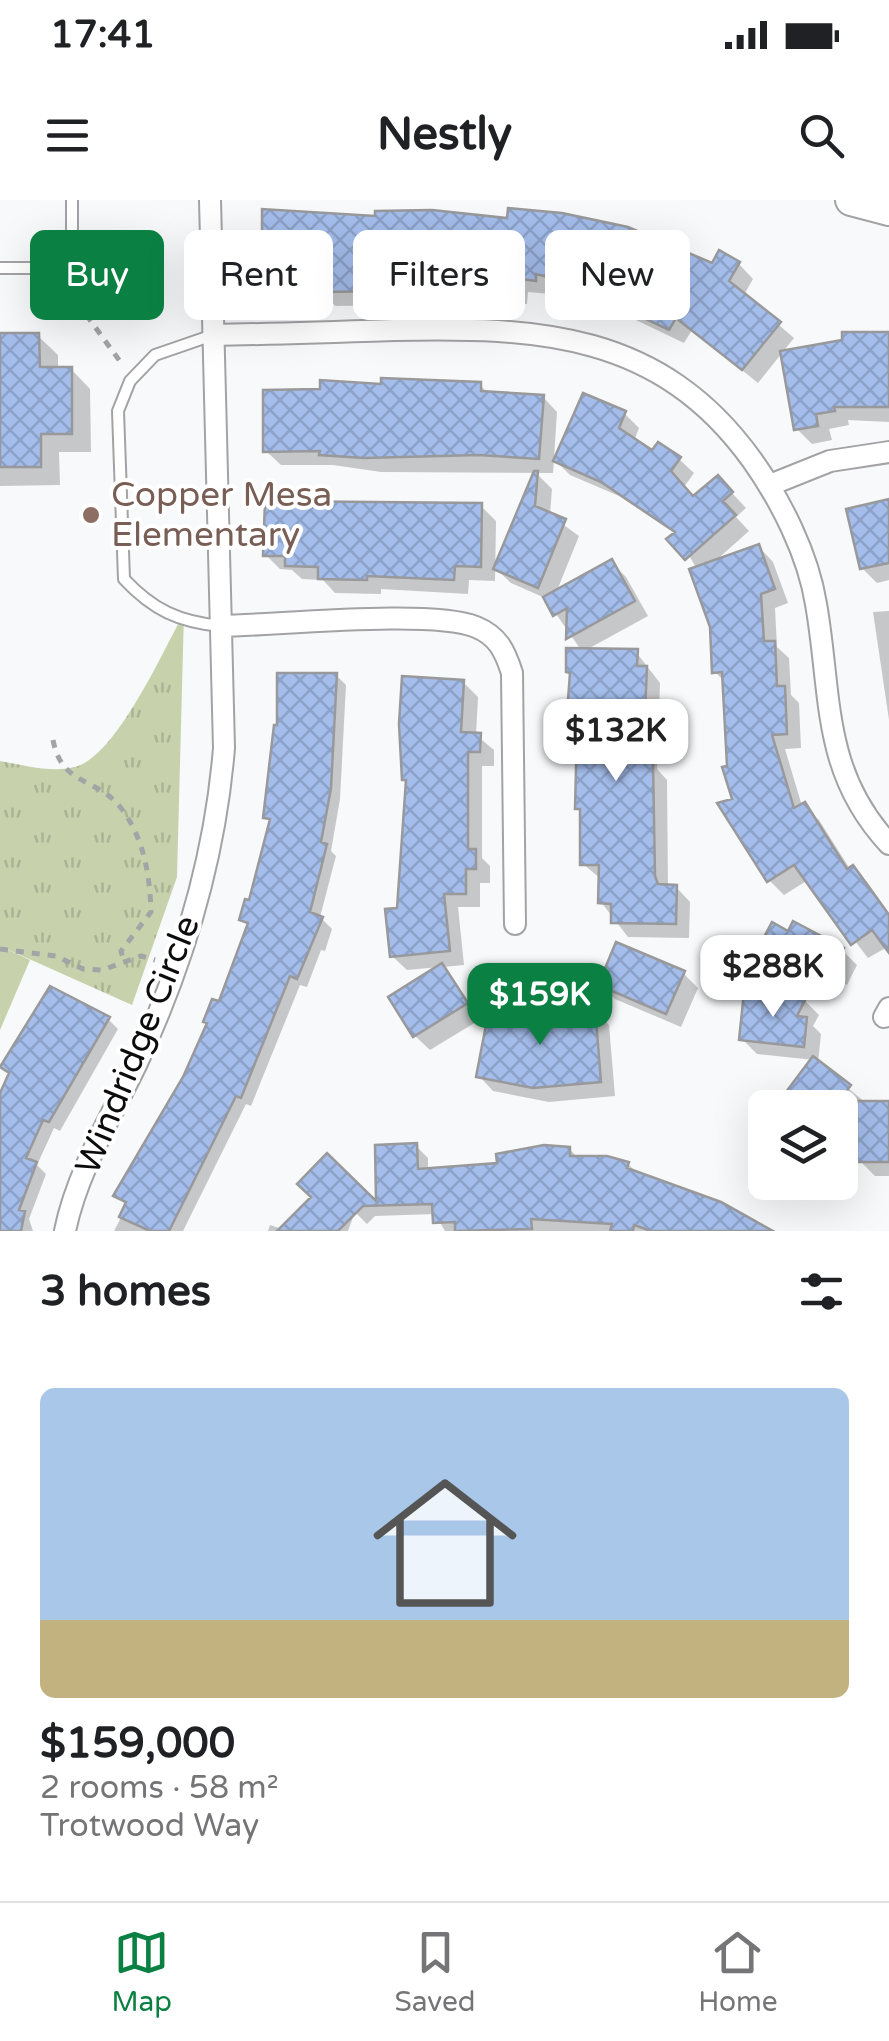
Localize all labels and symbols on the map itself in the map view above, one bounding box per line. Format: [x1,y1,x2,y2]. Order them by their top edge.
place label: Copper Mesa Elementary [111,474,332,556]
marker: Copper Mesa Elementary [80,504,102,526]
pin: $132K [546,699,686,784]
street label: Windridge Circle [67,909,209,1181]
pin: $288K [703,935,843,1020]
pin: $159K [470,963,610,1048]

